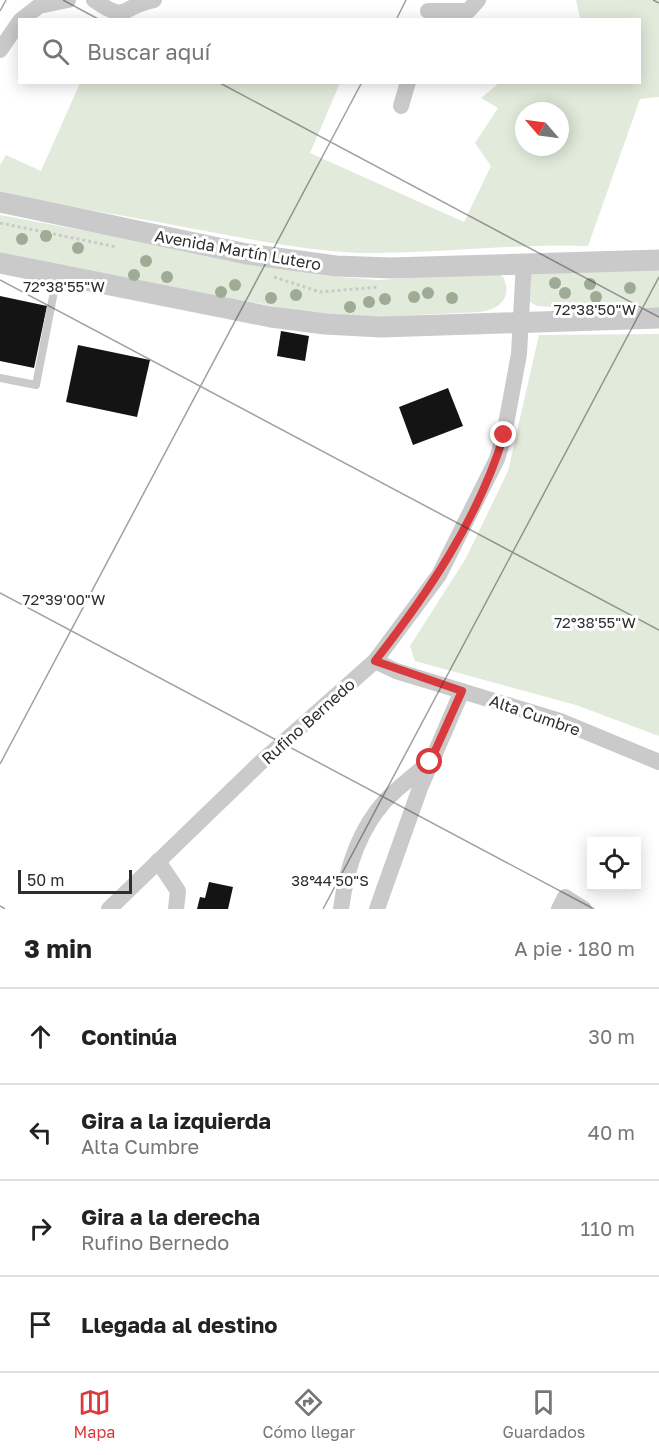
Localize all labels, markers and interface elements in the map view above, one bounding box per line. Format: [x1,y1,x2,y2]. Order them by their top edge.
search box [18,18,641,84]
icon: search [39,35,72,68]
text: Buscar aquí [87,38,210,65]
north arrow [515,102,569,156]
street label: Avenida Martín Lutero [153,226,323,274]
text: 72°38'55"W [23,277,105,295]
text: 72°38'50"W [554,300,636,318]
route end [490,421,516,447]
text: 72°39'00"W [23,590,105,608]
text: 72°38'55"W [554,613,636,631]
street label: Rufino Bernedo [257,674,359,768]
street label: Alta Cumbre [487,690,583,740]
route start [416,748,442,774]
map controls [587,837,641,891]
button: locate [587,837,641,891]
scale bar [18,867,132,894]
text: 50 m [27,870,64,890]
text: 38°44'50"S [291,871,369,889]
text: 3 min [24,933,92,964]
text: A pie · 180 m [514,936,635,960]
icon: ahead [24,1020,57,1053]
text: Continúa [81,1023,177,1050]
text: 30 m [588,1024,635,1048]
text: Gira a la izquierda [81,1107,271,1134]
icon: left [24,1116,57,1149]
text: 40 m [588,1120,635,1144]
text: Alta Cumbre [81,1134,199,1158]
text: Gira a la derecha [81,1203,260,1230]
icon: right [24,1212,57,1245]
text: 110 m [581,1216,635,1240]
text: Rufino Bernedo [81,1230,229,1254]
icon: arrive [24,1308,57,1341]
text: Llegada al destino [81,1311,278,1338]
tab: Mapa [74,1386,115,1442]
tab: Cómo llegar [263,1386,355,1442]
tab: Guardados [502,1386,585,1442]

